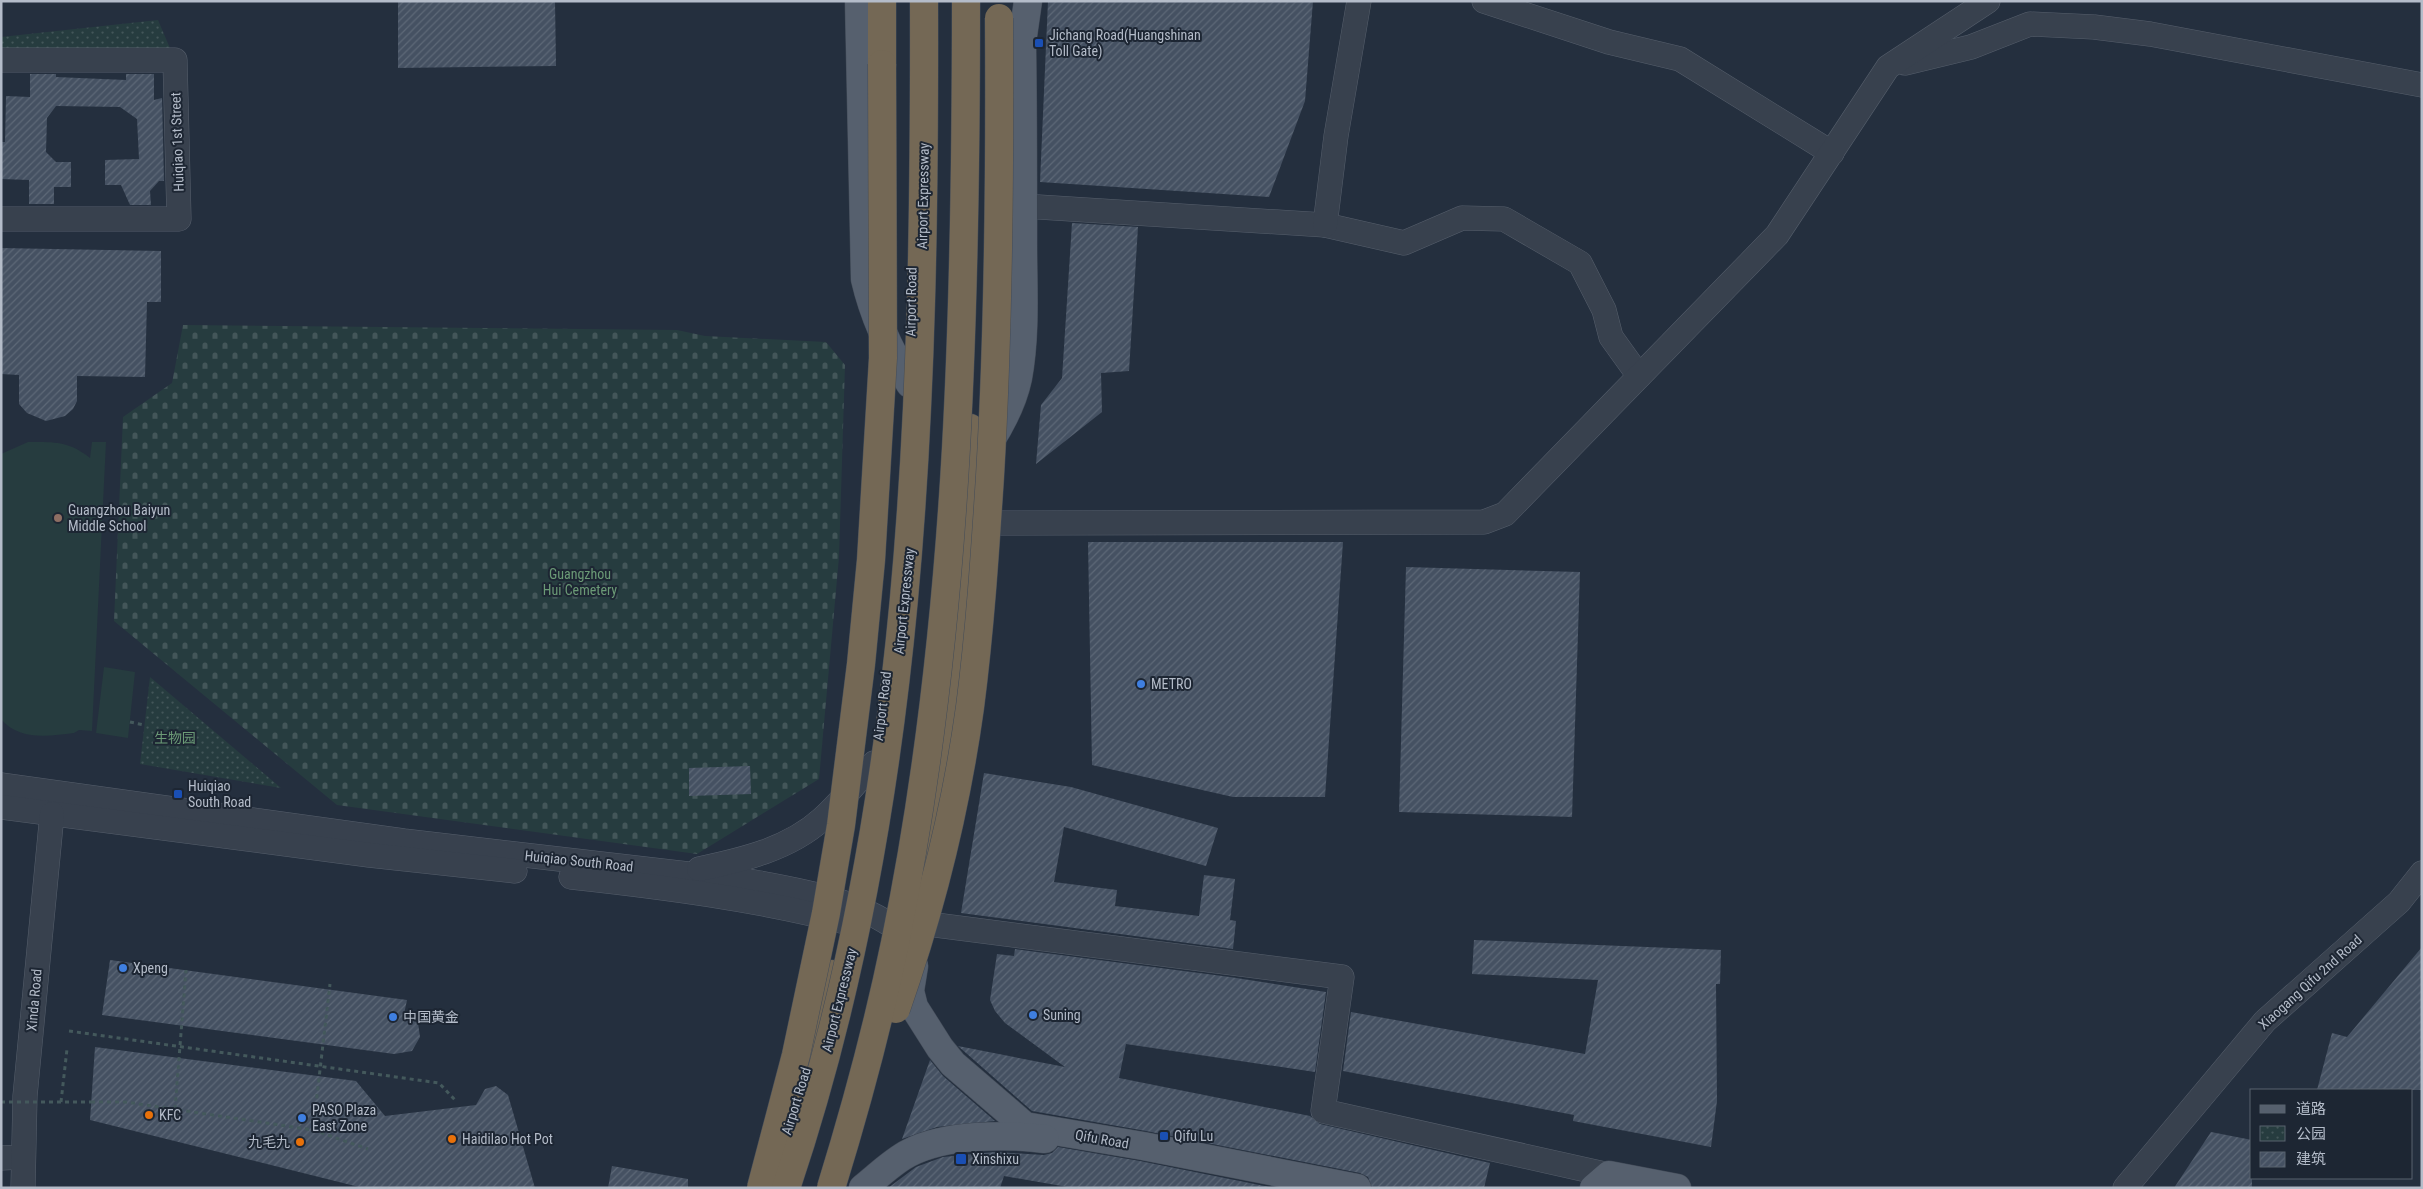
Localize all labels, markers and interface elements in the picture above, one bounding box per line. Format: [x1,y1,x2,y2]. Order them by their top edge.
place label: Jichang Road(Huangshinan Toll Gate) [1049,27,1201,60]
marker: Jichang Road(Huangshinan Toll Gate) [1033,37,1045,49]
street label: Huiqiao 1st Street [167,92,187,192]
street label: Airport Expressway [914,142,932,249]
street label: Airport Road [902,267,920,337]
place label: Guangzhou Baiyun Middle School [68,502,170,534]
marker: Guangzhou Baiyun Middle School [52,512,64,524]
street label: Airport Expressway [890,547,918,655]
park label: Guangzhou Hui Cemetery [543,566,617,598]
street label: Airport Road [870,671,894,741]
place label: METRO [1151,676,1192,692]
marker: METRO [1135,678,1147,690]
park label: 生物园 [154,730,196,746]
place label: Huiqiao South Road [188,778,251,810]
marker: Huiqiao South Road [172,788,184,800]
street label: Huiqiao South Road [524,847,634,875]
street label: Xiaogang Qifu 2nd Road [2255,932,2365,1032]
street label: Airport Expressway [818,946,860,1054]
place label: Xpeng [133,960,168,976]
marker: Xpeng [117,962,129,974]
street label: Xinda Road [23,968,45,1032]
place label: Suning [1043,1007,1081,1023]
place label: 中国黄金 [403,1009,459,1025]
marker: Suning [1027,1009,1039,1021]
marker: 中国黄金 [387,1011,399,1023]
street label: Airport Road [778,1065,814,1137]
legend [2250,1089,2413,1179]
text: 道路 [2296,1100,2326,1118]
place label: PASO Plaza East Zone [312,1102,376,1134]
place label: KFC [159,1107,181,1123]
marker: KFC [143,1109,155,1121]
marker: PASO Plaza East Zone [296,1112,308,1124]
text: 公园 [2296,1125,2326,1143]
street label: Qifu Road [1074,1126,1130,1152]
place label: Qifu Lu [1174,1128,1213,1144]
marker: Qifu Lu [1158,1130,1170,1142]
place label: Haidilao Hot Pot [462,1131,553,1147]
marker: Haidilao Hot Pot [446,1133,458,1145]
place label: 九毛九 [248,1134,290,1150]
marker: 九毛九 [294,1136,306,1148]
text: 建筑 [2296,1150,2326,1168]
place label: Xinshixu [972,1151,1019,1167]
marker: Xinshixu [954,1152,968,1166]

